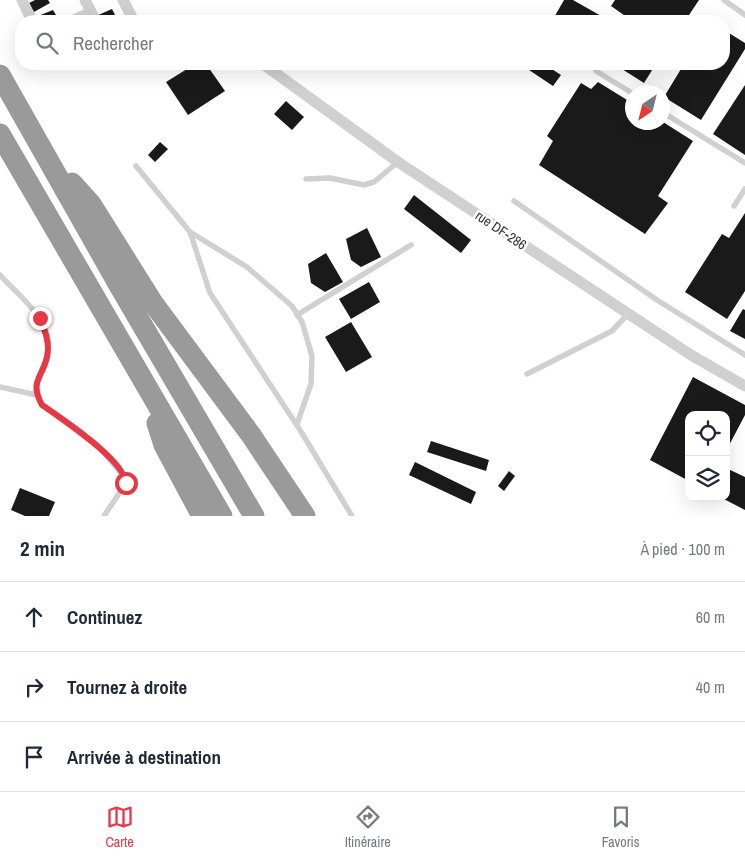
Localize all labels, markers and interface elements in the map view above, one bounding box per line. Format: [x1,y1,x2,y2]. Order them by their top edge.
search box [15,15,730,70]
icon: search [33,29,61,57]
text: Rechercher [73,30,154,56]
north arrow [625,85,670,130]
street label: rue DF-286 [472,206,530,254]
route end [29,307,52,330]
map controls [685,411,730,501]
button: locate [685,411,730,456]
button: layers [685,456,730,501]
route start [115,472,138,495]
text: 2 min [20,534,65,563]
text: À pied · 100 m [640,538,725,560]
icon: ahead [20,603,48,631]
text: Continuez [67,604,142,630]
text: 60 m [696,606,725,628]
icon: right [20,673,48,701]
text: Tournez à droite [67,674,187,700]
text: 40 m [696,676,725,698]
icon: arrive [20,743,48,771]
text: Arrivée à destination [67,744,221,770]
tab: Carte [106,803,134,851]
tab: Itinéraire [345,803,391,851]
tab: Favoris [602,803,639,851]

